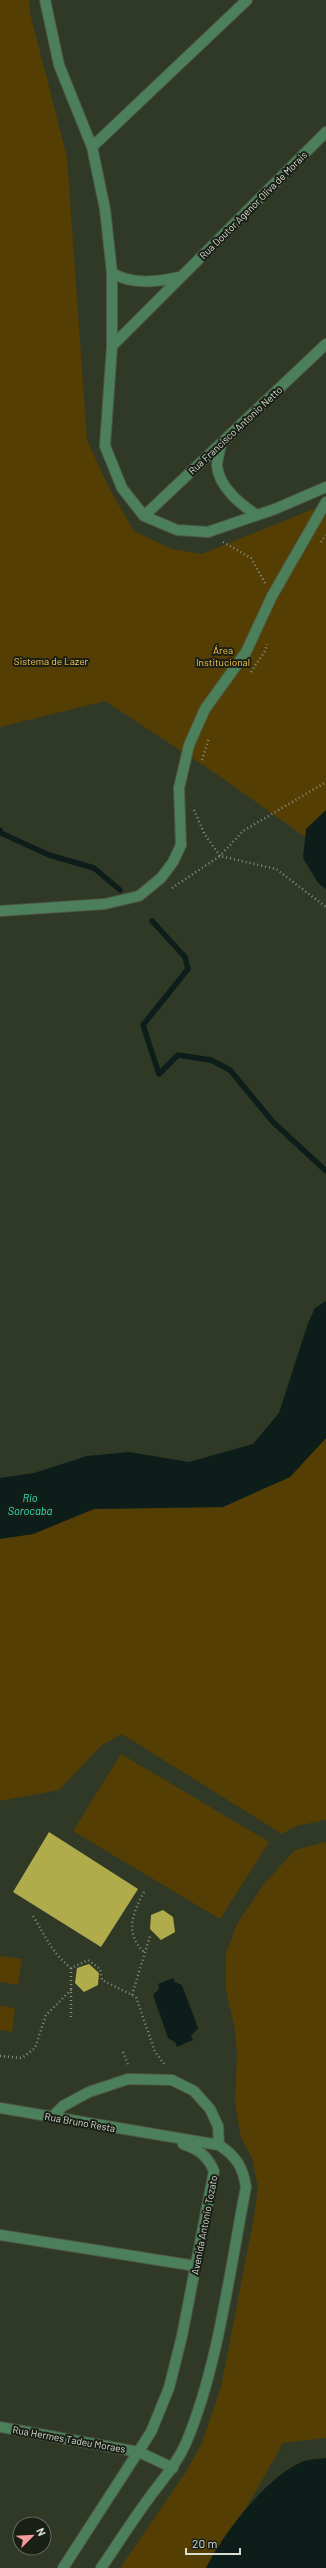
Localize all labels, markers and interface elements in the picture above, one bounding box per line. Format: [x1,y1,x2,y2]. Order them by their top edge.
street label: Rua Doutor Agenor Oliva de Morais [197,149,309,261]
street label: Rua Francisco Antonio Netto [186,383,284,477]
park label: Área Institucional [196,644,250,668]
park label: Sistema de Lazer [14,655,89,667]
water label: Rio Sorocaba [8,1491,53,1517]
street label: Rua Bruno Resta [44,2110,116,2134]
street label: Avenida Antonio Tozato [188,2174,220,2276]
street label: Rua Hermes Tadeu Moraes [12,2423,127,2455]
north arrow [12,2516,52,2556]
text: N [34,2526,49,2538]
scale bar [186,2530,240,2556]
text: 20 m [192,2536,218,2550]

